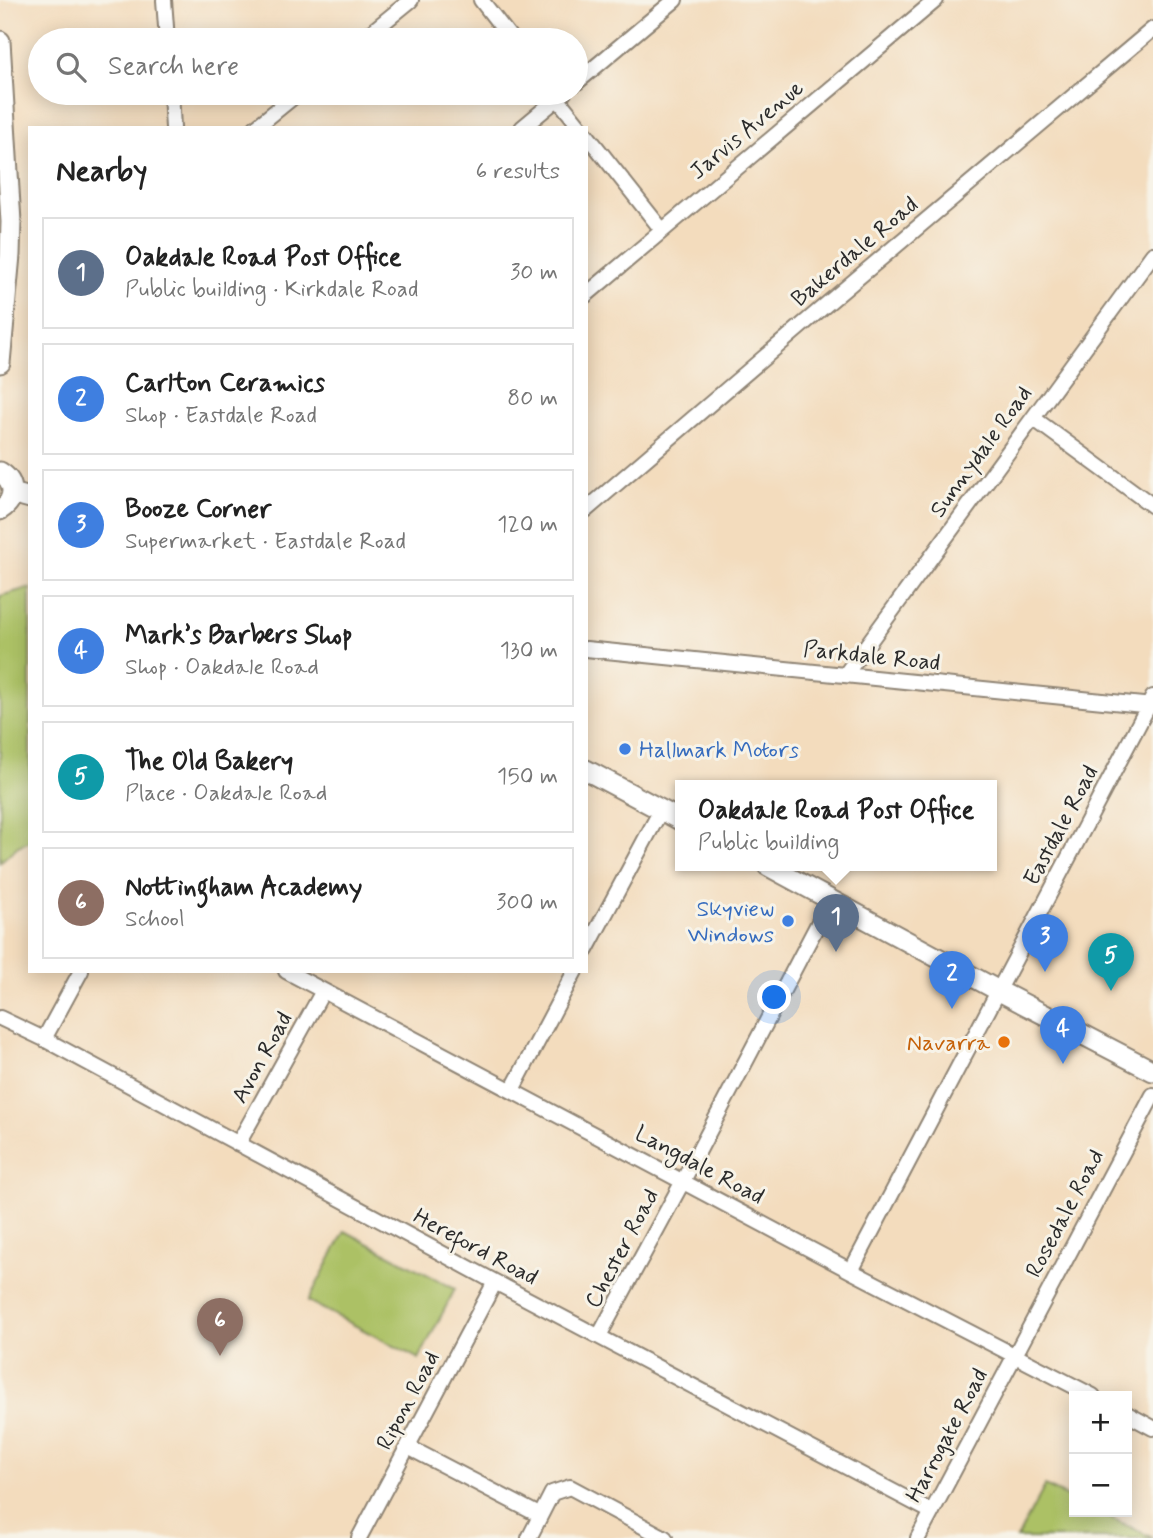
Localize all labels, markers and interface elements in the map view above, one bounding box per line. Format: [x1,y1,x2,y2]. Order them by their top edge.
search box [28,28,588,105]
icon: search [52,48,90,86]
text: Search here [108,50,239,84]
street label: Jarvis Avenue [684,74,811,187]
text: Nearby [56,152,147,191]
text: 6 results [476,157,560,187]
street label: Bakerdale Road [786,191,925,314]
text: Oakdale Road Post Office [125,241,402,275]
text: 1 [76,258,86,288]
text: 30 m [510,258,558,288]
text: Public building · Kirkdale Road [125,275,419,305]
text: Carlton Ceramics [125,367,325,401]
street label: Sunnydale Road [924,380,1040,524]
text: 2 [75,384,87,414]
text: 80 m [507,384,558,414]
text: Shop · Eastdale Road [125,401,317,431]
text: Booze Corner [125,493,271,527]
text: 3 [76,510,86,540]
text: 120 m [497,510,558,540]
text: Supermarket · Eastdale Road [125,527,406,557]
text: Mark’s Barbers Shop [125,619,352,653]
street label: Parkdale Road [802,635,942,679]
text: 4 [74,636,88,666]
text: 130 m [500,636,558,666]
text: Shop · Oakdale Road [125,653,319,683]
place label: Hallmark Motors [639,736,799,766]
marker: Hallmark Motors [617,741,633,757]
text: The Old Bakery [125,745,293,779]
street label: Eastdale Road [1018,761,1106,891]
text: 5 [74,762,88,792]
text: 150 m [497,762,558,792]
text: Place · Oakdale Road [125,779,327,809]
popup [675,780,997,871]
text: Oakdale Road Post Office [698,794,974,828]
text: Public building [698,828,839,858]
text: Nottingham Academy [125,871,362,905]
text: 6 [75,888,87,918]
text: 300 m [496,888,558,918]
pin: 1 [813,894,859,952]
place label: Skyview Windows [687,895,774,951]
text: School [125,905,185,935]
marker: Skyview Windows [780,913,796,929]
pin: 3 [1022,914,1068,972]
pin: 5 [1088,933,1134,991]
pin: 2 [929,951,975,1009]
your location [757,980,791,1014]
pin: 4 [1040,1006,1086,1064]
street label: Avon Road [225,1007,300,1109]
place label: Navarra [907,1029,990,1059]
marker: Navarra [996,1034,1012,1050]
street label: Langdale Road [628,1119,769,1214]
street label: Rosedale Road [1019,1145,1112,1283]
street label: Chester Road [579,1184,667,1314]
street label: Hereford Road [407,1202,543,1294]
pin: 6 [197,1298,243,1356]
street label: Ripon Road [370,1346,447,1456]
street label: Harrogate Road [900,1364,996,1508]
map controls [1069,1391,1132,1517]
button: + [1069,1391,1132,1454]
button: − [1069,1454,1132,1517]

